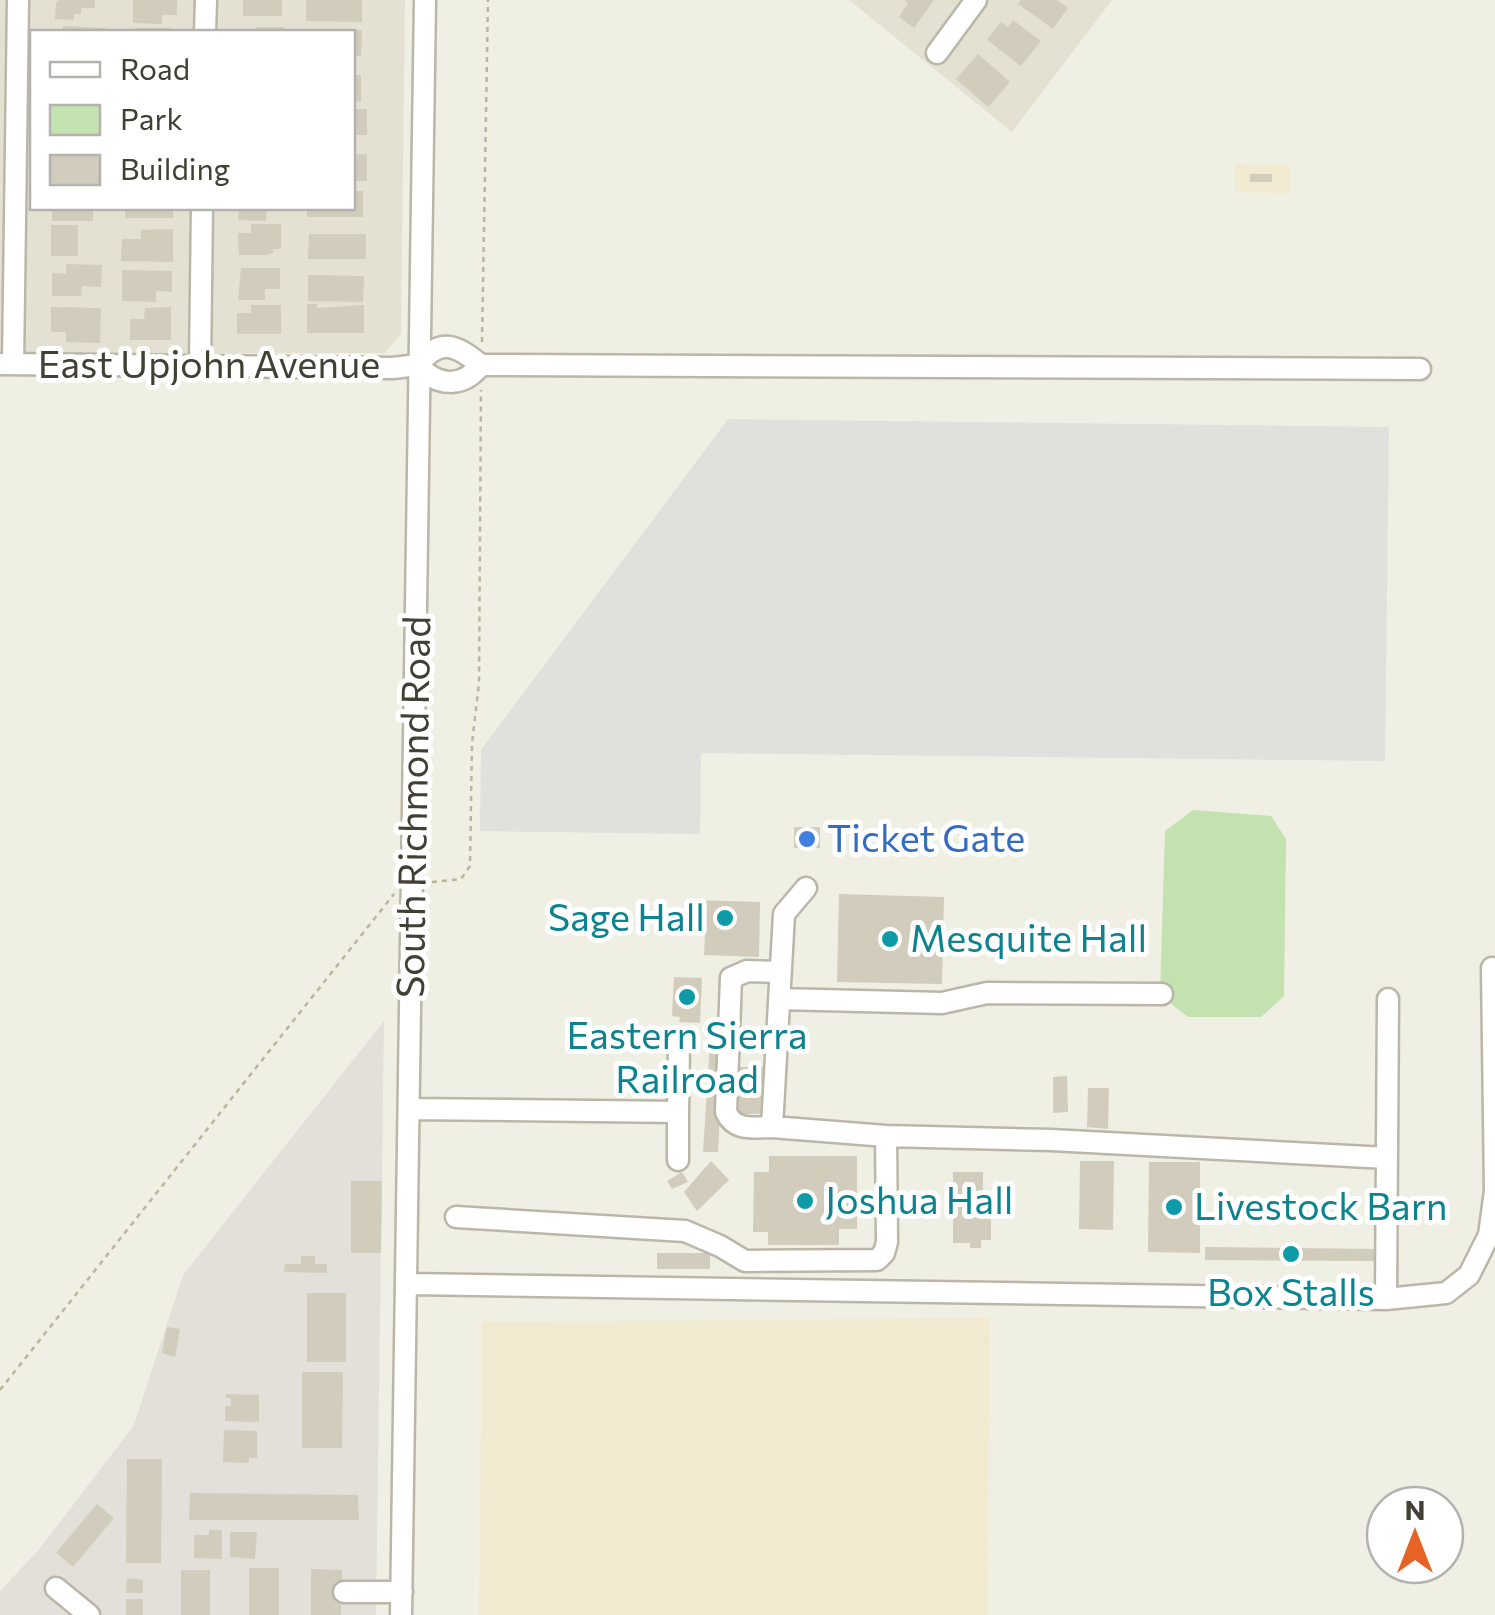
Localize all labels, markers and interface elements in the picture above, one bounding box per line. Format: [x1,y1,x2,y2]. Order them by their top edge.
legend [30,30,355,210]
text: Road [120,49,190,86]
text: Park [120,99,183,136]
text: Building [120,149,230,186]
street label: East Upjohn Avenue [38,339,380,386]
street label: South Richmond Road [385,615,438,998]
place label: Ticket Gate [827,813,1025,860]
marker: Ticket Gate [796,828,818,850]
place label: Sage Hall [548,892,705,939]
marker: Sage Hall [714,907,736,929]
place label: Mesquite Hall [910,913,1147,960]
marker: Mesquite Hall [879,928,901,950]
marker: Eastern Sierra Railroad [676,986,698,1008]
place label: Eastern Sierra Railroad [566,1010,808,1101]
place label: Joshua Hall [825,1175,1013,1222]
place label: Livestock Barn [1194,1181,1448,1228]
marker: Joshua Hall [794,1190,816,1212]
marker: Livestock Barn [1163,1196,1185,1218]
marker: Box Stalls [1280,1243,1302,1265]
place label: Box Stalls [1207,1267,1375,1314]
north arrow [1365,1485,1465,1585]
text: N [1405,1492,1426,1526]

